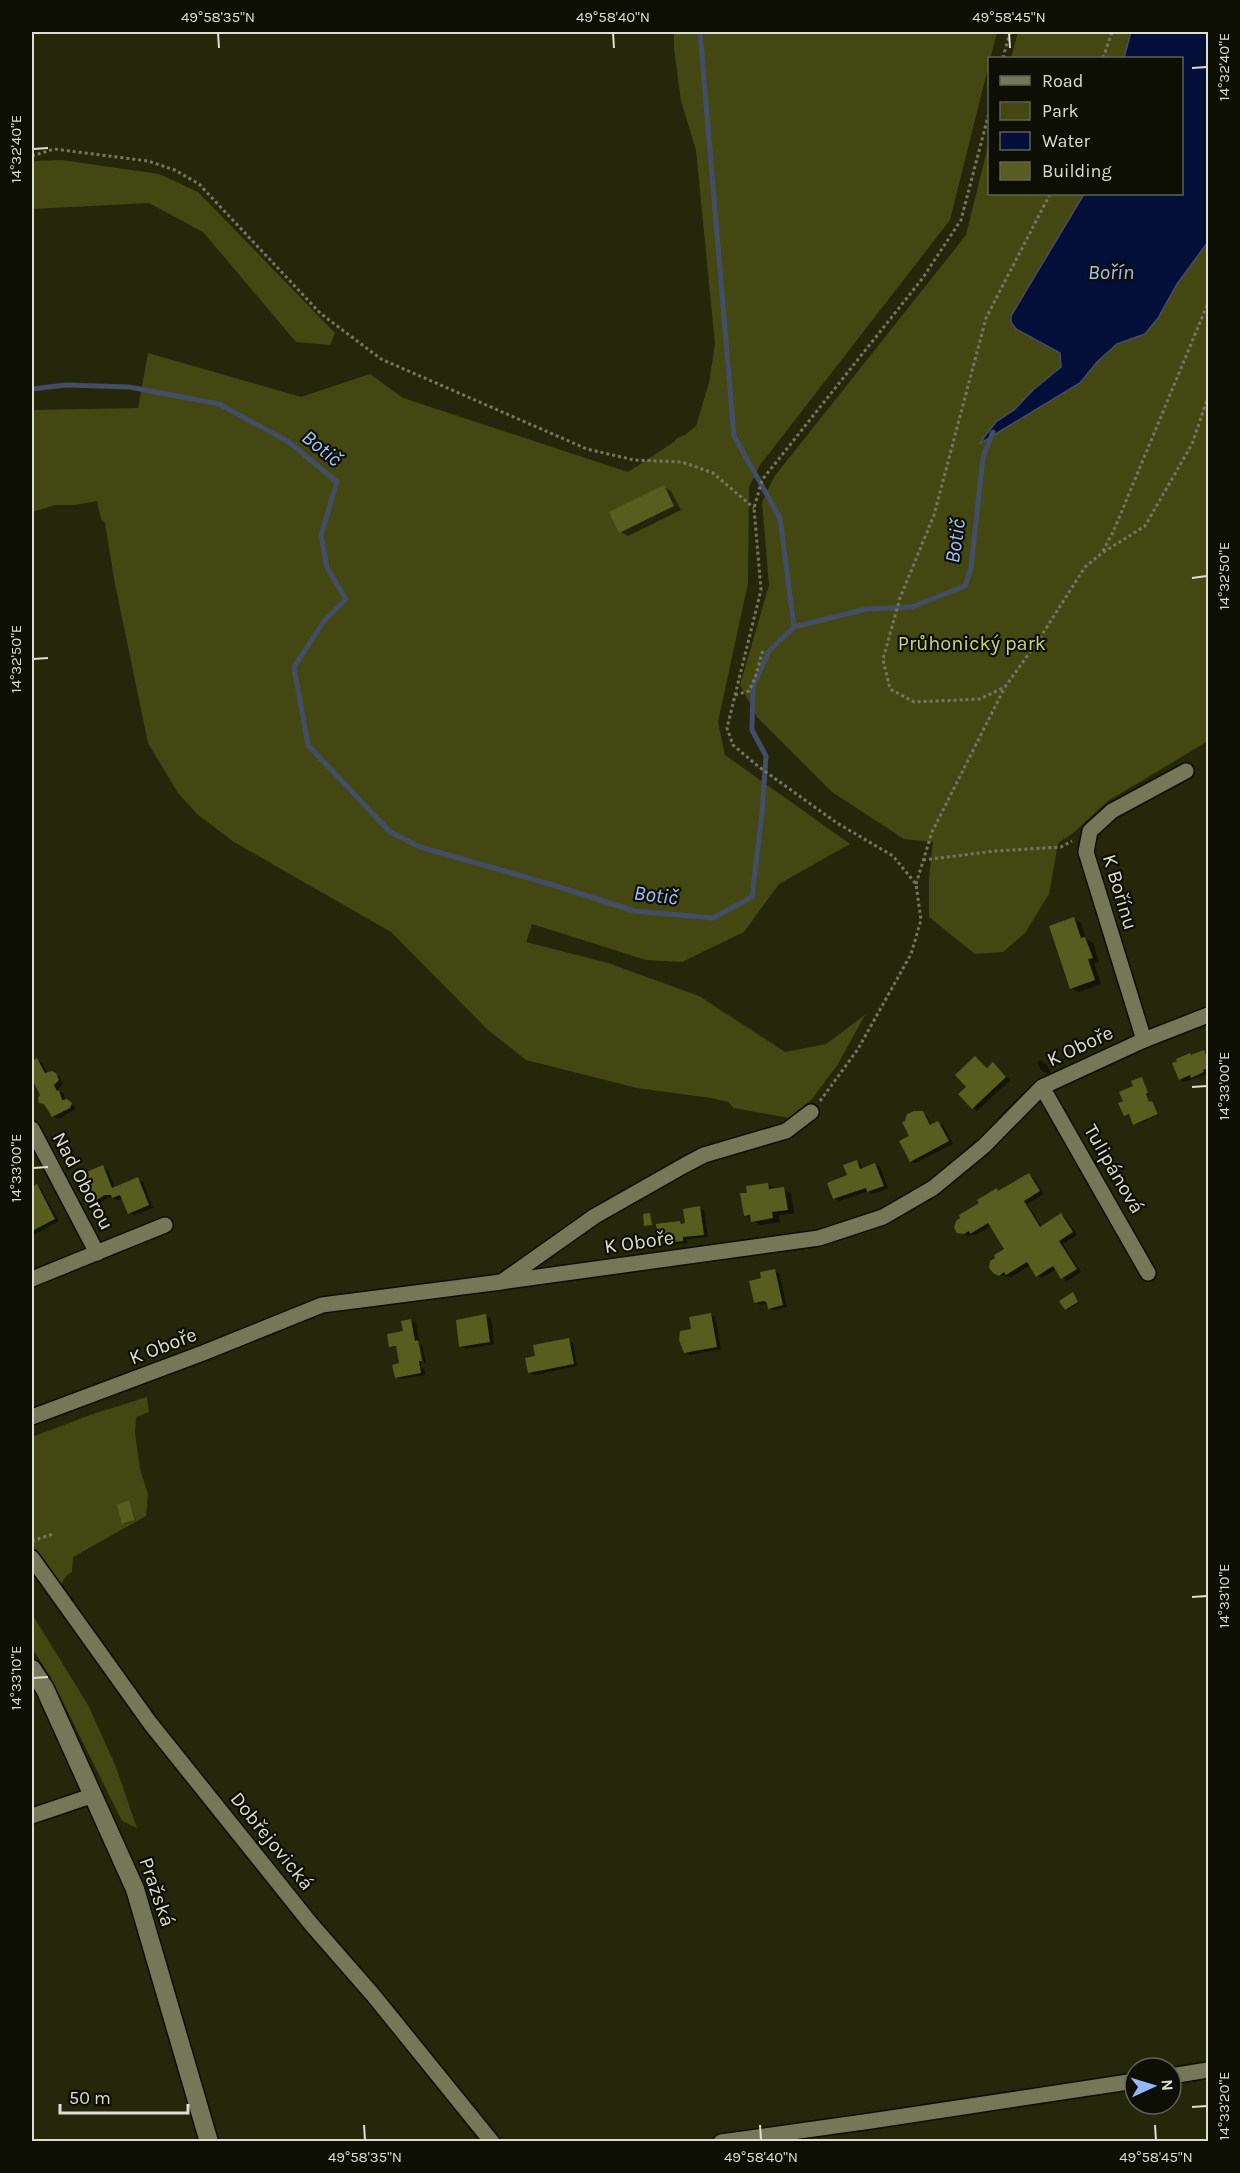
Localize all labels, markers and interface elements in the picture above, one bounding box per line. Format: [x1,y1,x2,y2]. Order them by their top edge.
text: 49°58'35"N [181,8,255,26]
text: 49°58'40"N [576,8,650,26]
text: 49°58'45"N [972,8,1046,26]
text: 14°32'40"E [1215,33,1233,101]
legend [988,57,1183,195]
text: Road [1042,70,1083,92]
text: Park [1042,100,1079,122]
text: 14°32'40"E [7,115,25,183]
text: Water [1042,130,1090,152]
text: Building [1042,160,1112,182]
water label: Bořín [1088,260,1134,284]
water label: Botič [297,425,348,472]
water label: Botič [940,516,970,565]
text: 14°32'50"E [1215,542,1233,610]
text: 14°32'50"E [7,625,25,693]
park label: Průhonický park [898,632,1046,655]
street label: K Bořínu [1098,852,1142,932]
water label: Botič [632,880,681,910]
street label: K Oboře [1043,1021,1117,1071]
text: 14°33'00"E [1215,1052,1233,1121]
street label: Tulipánová [1079,1120,1149,1218]
street label: Nad Oborou [48,1128,118,1234]
text: 14°33'00"E [7,1134,25,1203]
street label: K Oboře [603,1226,675,1258]
street label: K Oboře [126,1323,200,1369]
text: 14°33'10"E [1215,1563,1233,1629]
text: 14°33'10"E [7,1645,25,1711]
street label: Dobřejovická [226,1787,318,1895]
street label: Pražská [134,1854,180,1930]
north arrow [1123,2056,1183,2116]
text: 14°33'20"E [1215,2072,1233,2140]
scale bar [60,2077,188,2115]
text: N [1158,2079,1177,2091]
text: 50 m [69,2087,111,2109]
text: 49°58'35"N [328,2148,402,2166]
text: 49°58'40"N [724,2148,798,2166]
text: 49°58'45"N [1119,2148,1193,2166]

